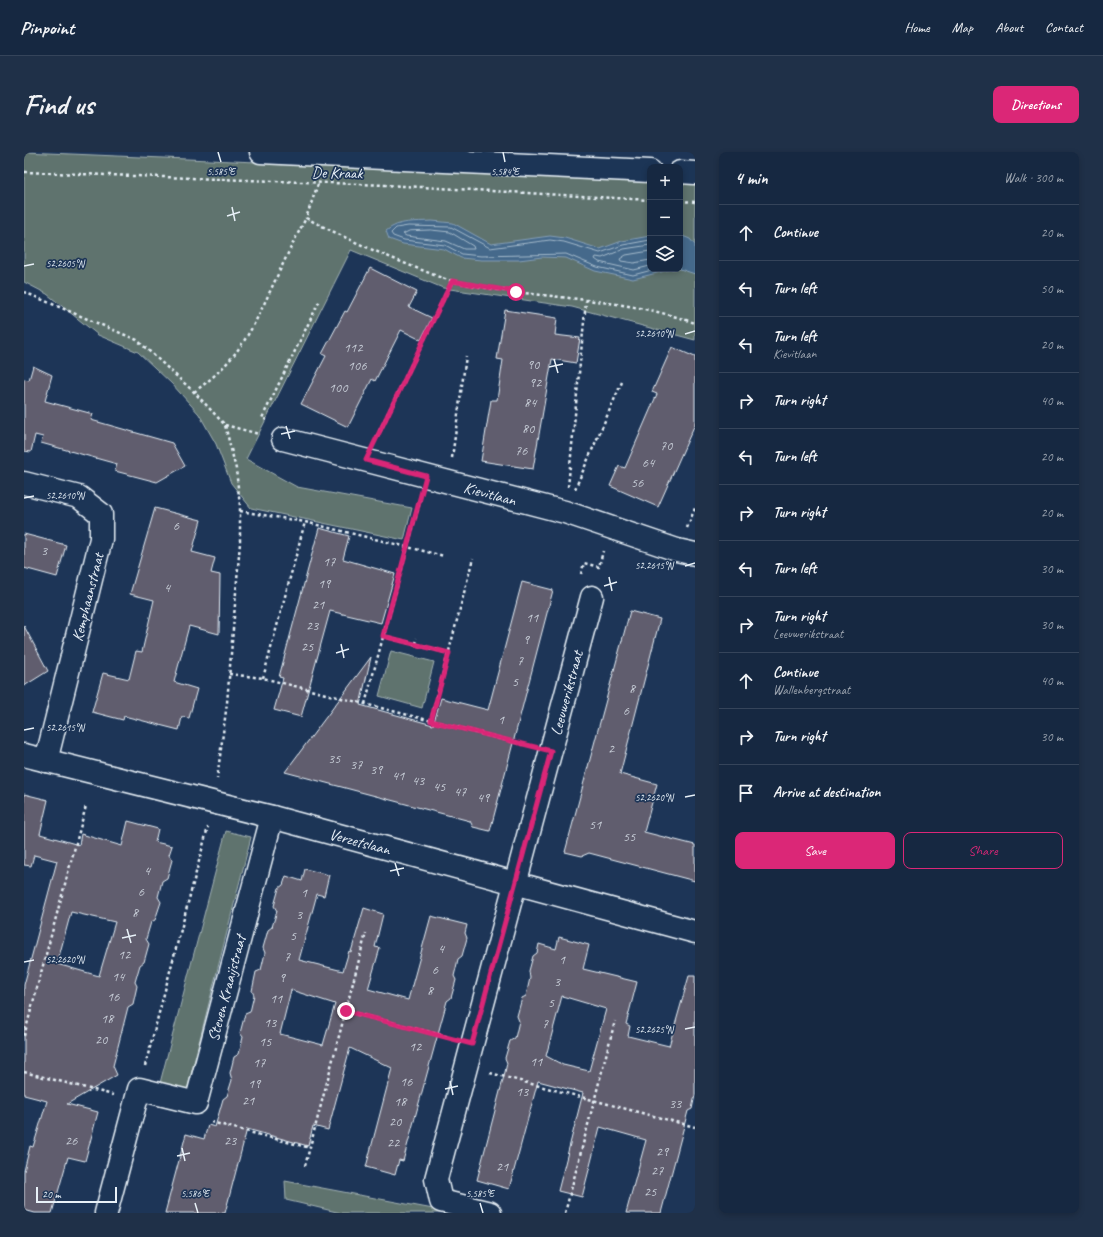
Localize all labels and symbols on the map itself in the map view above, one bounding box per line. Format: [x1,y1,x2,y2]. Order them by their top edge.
street label: De Kraak [311,163,364,183]
text: 5.585°E [207,165,237,178]
text: 5.584°E [491,165,521,178]
text: 52.2605°N [46,257,86,270]
route start [507,283,525,301]
text: 52.2610°N [635,327,675,340]
house number: 112 [344,339,364,356]
house number: 90 [527,356,541,373]
house number: 106 [348,357,367,374]
house number: 92 [529,374,543,391]
house number: 100 [329,379,349,396]
house number: 84 [524,394,538,411]
house number: 80 [522,420,536,437]
house number: 70 [660,437,674,454]
house number: 76 [515,442,528,459]
house number: 64 [642,454,656,471]
house number: 56 [631,474,644,491]
street label: Kievitlaan [461,477,519,511]
text: 52.2610°N [46,489,86,502]
house number: 6 [173,517,180,534]
house number: 3 [41,542,49,559]
street label: Kemphaanstraat [67,549,109,643]
house number: 17 [323,553,336,570]
text: 52.2615°N [635,559,675,572]
house number: 19 [318,575,332,592]
house number: 4 [164,579,172,596]
house number: 21 [312,596,325,613]
house number: 11 [526,609,539,626]
house number: 23 [306,617,320,634]
house number: 9 [523,631,531,648]
house number: 25 [301,638,314,655]
street label: Leeuwerikstraat [546,647,588,738]
house number: 7 [517,652,524,669]
house number: 5 [512,673,519,690]
house number: 8 [629,680,637,697]
house number: 6 [623,702,630,719]
house number: 1 [498,711,505,728]
text: 52.2615°N [46,721,86,734]
house number: 2 [608,740,616,757]
house number: 35 [328,750,341,767]
house number: 37 [350,756,363,773]
house number: 39 [370,761,384,778]
house number: 41 [392,767,405,784]
house number: 43 [412,772,426,789]
house number: 45 [433,778,446,795]
house number: 47 [454,783,467,800]
house number: 49 [477,789,491,806]
text: 52.2620°N [635,791,675,804]
house number: 51 [589,816,602,833]
street label: Verzetslaan [327,824,393,860]
house number: 55 [623,828,636,845]
house number: 4 [144,862,152,879]
house number: 6 [138,883,145,900]
house number: 1 [301,884,308,901]
house number: 8 [132,904,140,921]
house number: 3 [296,906,304,923]
house number: 5 [290,927,297,944]
street label: Steven Kraaijstraat [203,930,251,1044]
house number: 4 [438,940,446,957]
house number: 12 [118,946,132,963]
house number: 7 [284,948,291,965]
house number: 1 [559,951,566,968]
text: 52.2620°N [46,953,86,966]
house number: 6 [432,961,439,978]
house number: 14 [112,968,126,985]
house number: 9 [279,969,287,986]
house number: 3 [554,973,562,990]
house number: 8 [427,982,435,999]
house number: 16 [107,988,120,1005]
house number: 11 [270,990,283,1007]
house number: 5 [548,994,555,1011]
route end [337,1002,355,1020]
house number: 18 [101,1010,115,1027]
house number: 13 [264,1014,278,1031]
house number: 7 [542,1015,549,1032]
text: 52.2625°N [635,1023,675,1036]
house number: 20 [95,1031,109,1048]
house number: 15 [259,1033,272,1050]
house number: 12 [409,1038,423,1055]
house number: 11 [530,1053,543,1070]
house number: 17 [253,1054,266,1071]
house number: 16 [400,1073,413,1090]
house number: 19 [248,1075,262,1092]
house number: 13 [516,1083,530,1100]
house number: 21 [242,1092,255,1109]
house number: 18 [394,1093,408,1110]
house number: 33 [669,1095,683,1112]
house number: 20 [389,1113,403,1130]
house number: 26 [65,1132,78,1149]
house number: 23 [224,1132,238,1149]
house number: 22 [387,1134,401,1151]
house number: 29 [656,1143,670,1160]
house number: 21 [496,1158,509,1175]
house number: 27 [651,1162,664,1179]
house number: 25 [644,1183,657,1200]
scale bar [36,1185,117,1204]
text: 5.586°E [181,1187,211,1200]
text: 5.585°E [466,1187,496,1200]

